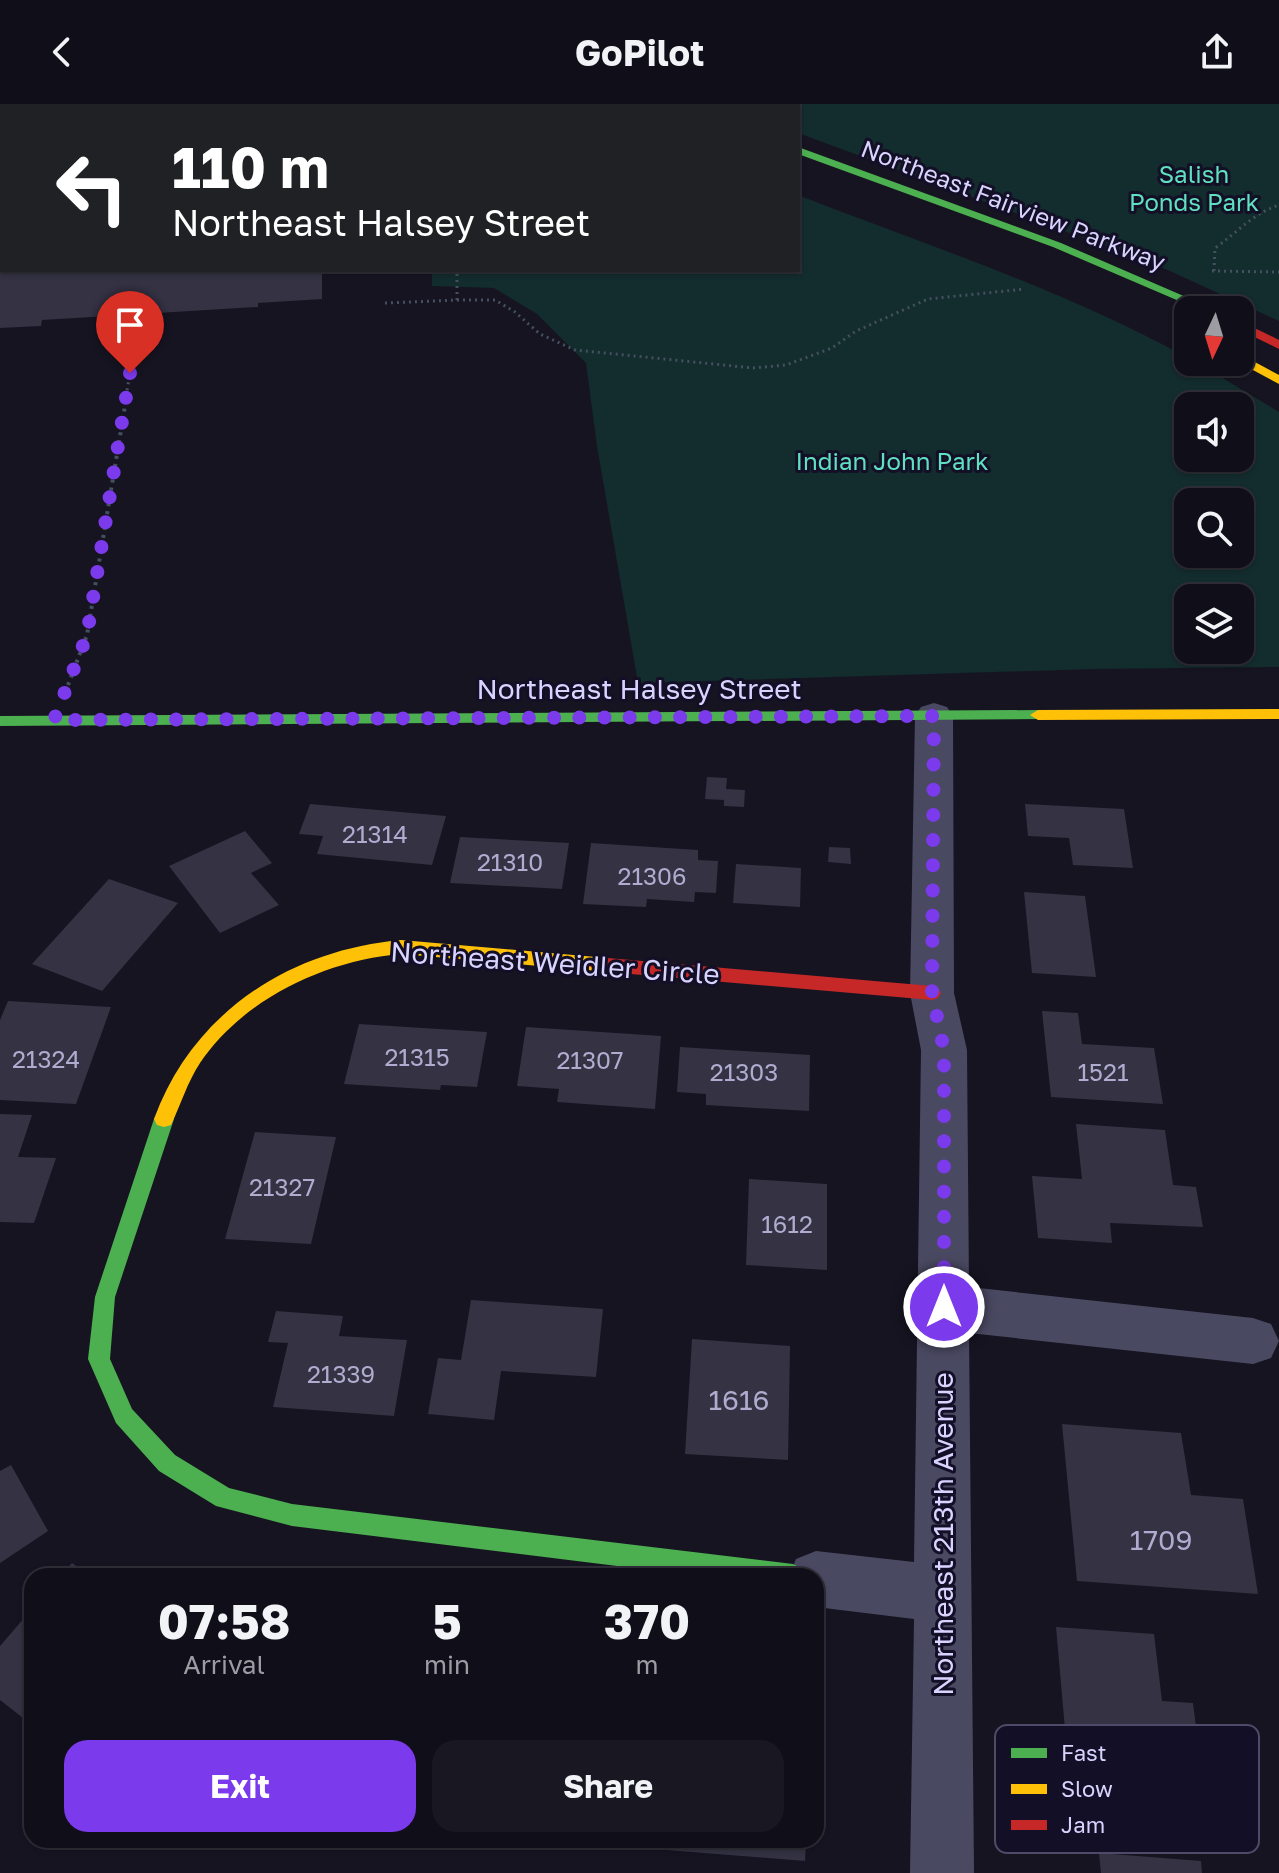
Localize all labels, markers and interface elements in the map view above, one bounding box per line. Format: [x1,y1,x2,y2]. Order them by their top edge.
icon: back [40,30,84,74]
icon: share [1195,30,1239,74]
text: GoPilot [575,31,704,74]
text: 110 m [172,133,329,200]
street label: Northeast Fairview Parkway [857,133,1170,276]
icon: left [40,136,144,240]
park label: Salish Ponds Park [1129,159,1259,216]
text: Northeast Halsey Street [172,201,590,244]
pin [96,291,164,373]
north arrow [1174,296,1254,376]
map controls [1174,296,1254,664]
icon: arrive [108,303,152,347]
button: sound [1174,392,1254,472]
park label: Indian John Park [795,446,989,475]
button: search [1174,488,1254,568]
button: layers [1174,584,1254,664]
street label: Northeast Halsey Street [476,672,802,705]
house number: 21314 [342,819,408,848]
house number: 21310 [477,847,543,876]
house number: 21306 [618,861,687,890]
street label: Northeast Weidler Circle [389,935,721,990]
house number: 21315 [384,1042,450,1071]
house number: 21324 [12,1044,80,1073]
house number: 21307 [556,1045,624,1074]
house number: 21303 [710,1057,778,1086]
house number: 1521 [1077,1057,1129,1086]
house number: 21327 [249,1172,315,1201]
house number: 1612 [761,1209,813,1238]
position arrow [902,1265,986,1349]
house number: 21339 [307,1359,375,1388]
street label: Northeast 213th Avenue [926,1372,959,1696]
house number: 1616 [708,1383,770,1416]
house number: 1709 [1130,1523,1192,1556]
text: 07:58 [158,1592,290,1650]
text: 5 [432,1592,462,1650]
text: 370 [604,1592,690,1650]
text: Arrival [183,1649,265,1680]
text: min [424,1649,470,1680]
text: m [635,1649,659,1680]
legend [995,1725,1259,1853]
text: Fast [1061,1739,1107,1766]
button: Exit [64,1740,416,1832]
button: Share [432,1740,784,1832]
text: Slow [1061,1775,1113,1802]
text: Jam [1061,1811,1105,1838]

